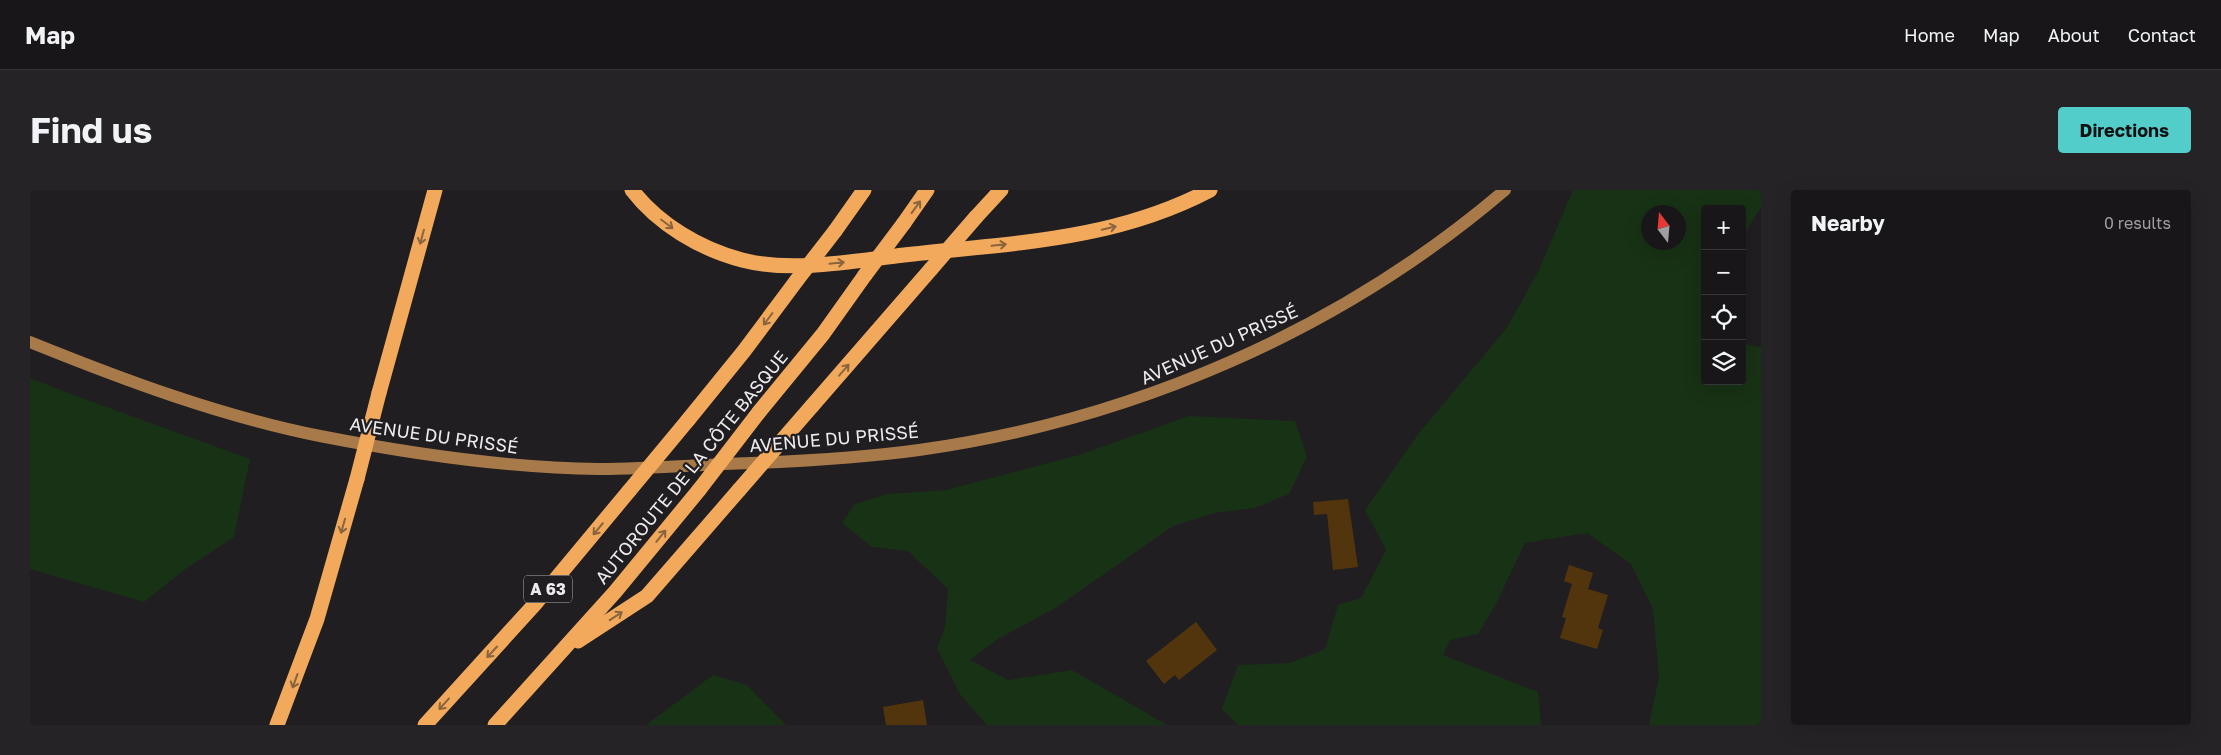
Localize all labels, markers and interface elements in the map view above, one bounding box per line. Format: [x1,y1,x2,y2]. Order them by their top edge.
text: Map [25,20,75,49]
text: Home [1904,24,1955,46]
text: Map [1983,24,2020,46]
text: About [2048,24,2100,46]
text: Contact [2128,24,2196,46]
button: Directions [2058,107,2191,153]
text: Find us [30,109,152,151]
one-way arrow [910,200,921,214]
north arrow [1641,205,1686,250]
map controls [1701,205,1746,385]
button: + [1701,205,1746,250]
text: Nearby [1811,210,1885,236]
text: 0 results [2104,213,2171,233]
one-way arrow [660,218,673,229]
one-way arrow [1101,223,1117,232]
one-way arrow [417,229,426,245]
one-way arrow [991,240,1007,250]
button: − [1701,250,1746,295]
one-way arrow [829,258,845,268]
button: locate [1701,295,1746,340]
street label: AVENUE DU PRISSÉ [1137,299,1301,389]
one-way arrow [762,312,773,325]
button: layers [1701,340,1746,385]
street label: AUTOROUTE DE LA CÔTE BASQUE [590,346,792,588]
one-way arrow [838,363,849,376]
street label: AVENUE DU PRISSÉ [348,412,520,458]
street label: AVENUE DU PRISSÉ [748,420,920,456]
one-way arrow [338,518,348,534]
one-way arrow [592,522,603,535]
one-way arrow [655,530,666,543]
road number: A 63 [524,576,572,602]
one-way arrow [608,611,622,621]
one-way arrow [486,645,498,658]
one-way arrow [290,673,299,688]
one-way arrow [438,698,450,711]

